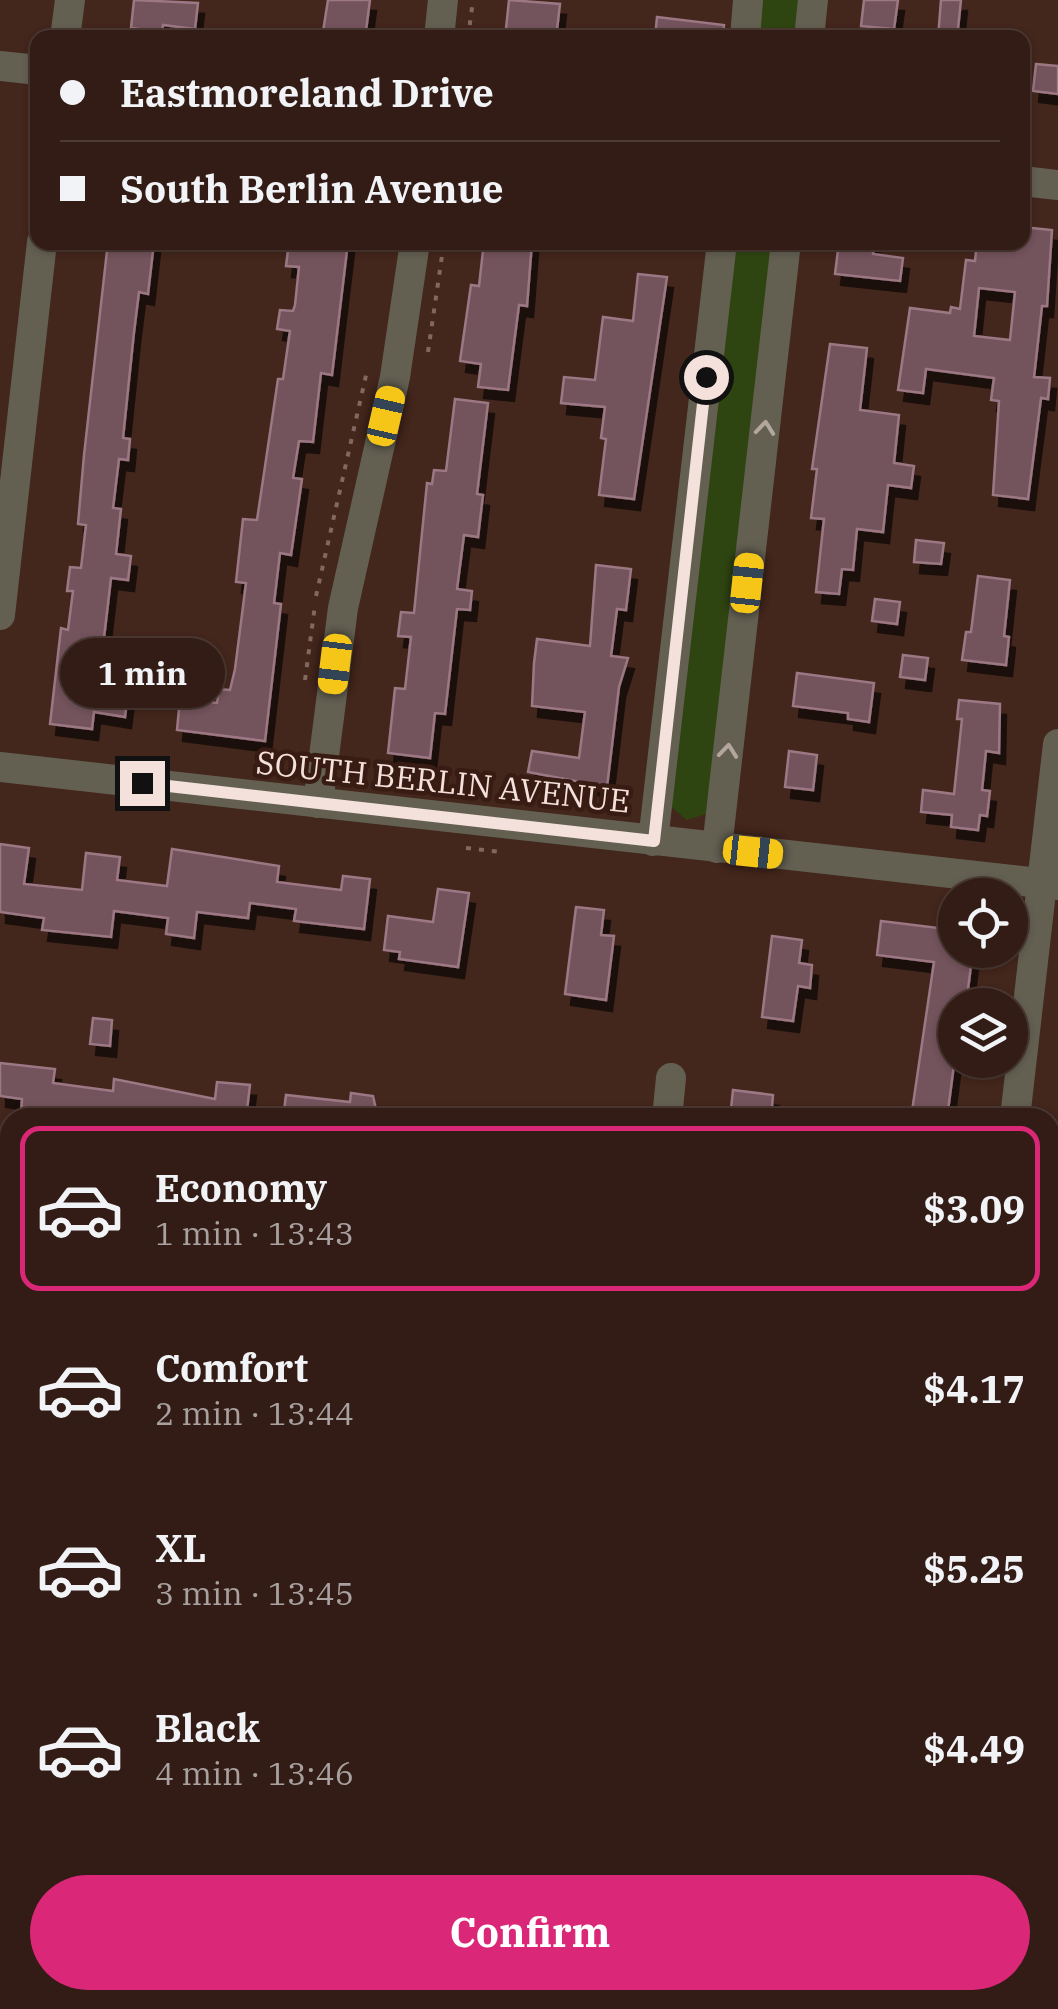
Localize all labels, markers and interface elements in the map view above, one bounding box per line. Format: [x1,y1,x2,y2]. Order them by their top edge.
text: Eastmoreland Drive [120,68,494,117]
text: South Berlin Avenue [120,164,504,213]
route start [684,355,729,400]
car [365,383,407,449]
one-way arrow [754,419,775,435]
car [729,552,765,614]
car [316,632,354,696]
callout: 1 min [59,638,224,708]
text: 1 min [98,652,187,694]
street label: SOUTH BERLIN AVENUE [254,740,632,822]
one-way arrow [717,742,738,758]
route end [120,761,165,806]
car [722,834,784,870]
map controls [938,878,1028,1078]
button: locate [938,878,1028,968]
button: layers [938,988,1028,1078]
text: Economy [155,1163,327,1212]
icon: car [35,1164,125,1254]
text: $3.09 [923,1184,1025,1233]
text: 1 min · 13:43 [155,1212,354,1254]
text: Comfort [155,1343,308,1392]
icon: car [35,1344,125,1434]
text: $4.17 [923,1364,1025,1413]
text: 2 min · 13:44 [155,1392,354,1434]
text: XL [155,1523,206,1572]
icon: car [35,1524,125,1614]
text: $5.25 [923,1544,1025,1593]
text: 3 min · 13:45 [155,1572,354,1614]
text: Black [155,1703,260,1752]
icon: car [35,1704,125,1794]
text: $4.49 [923,1724,1025,1773]
text: 4 min · 13:46 [155,1752,354,1794]
button: Confirm [30,1875,1030,1990]

